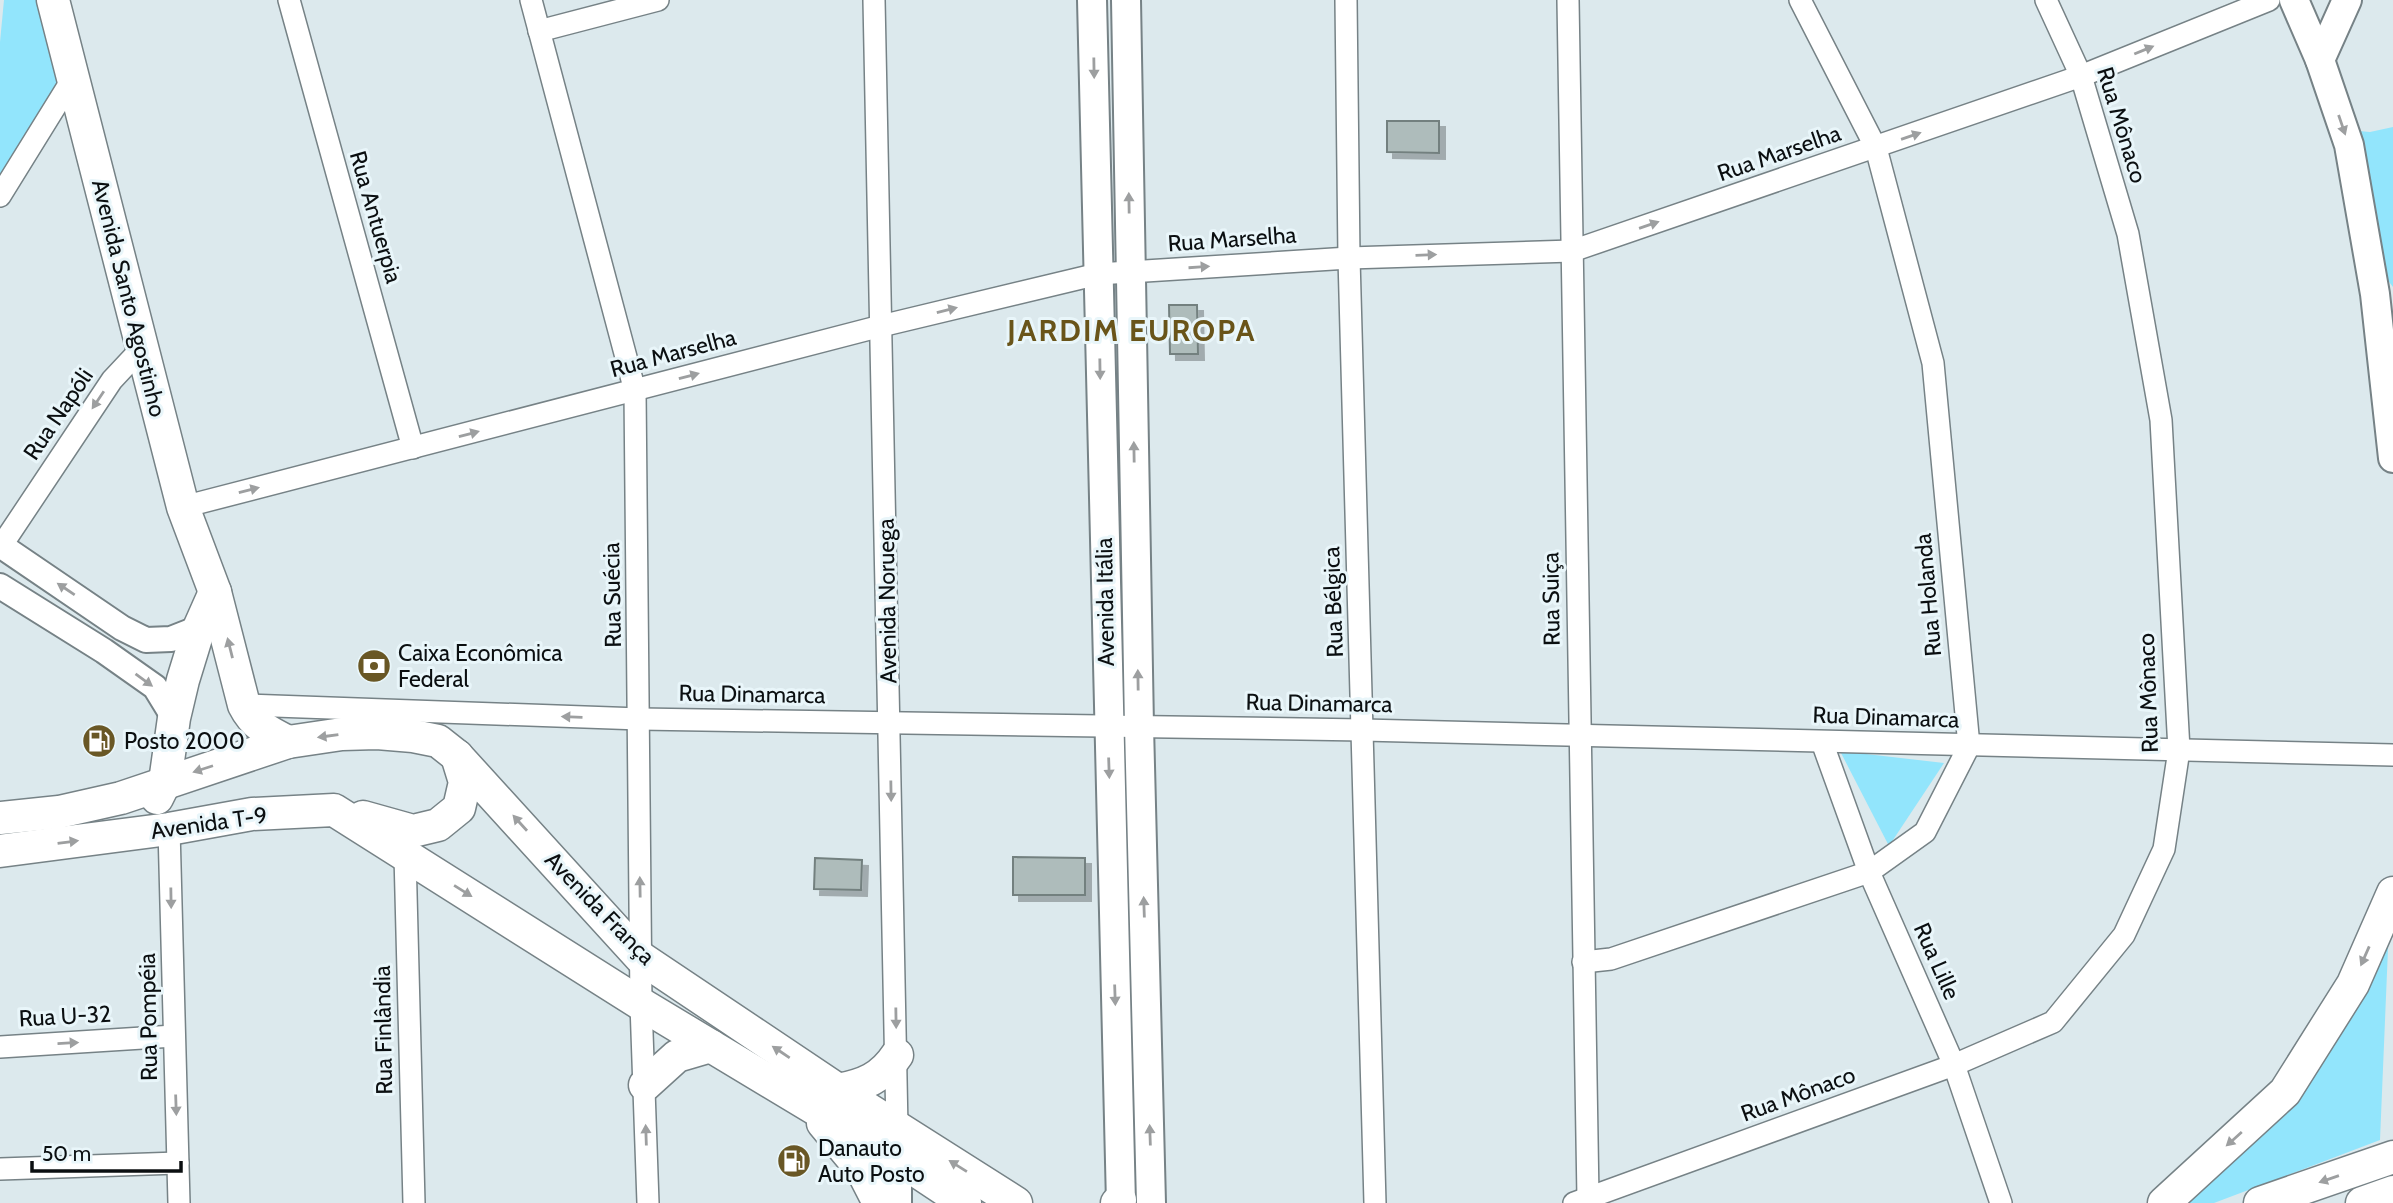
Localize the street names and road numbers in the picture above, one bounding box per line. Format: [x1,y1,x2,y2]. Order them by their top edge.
street label: Rua Mônaco [2091,64,2153,186]
street label: Rua Marselha [1713,119,1845,187]
street label: Rua Antuerpia [344,148,408,286]
street label: Avenida Santo Agostinho [86,176,172,420]
street label: Rua Marselha [1167,221,1297,257]
street label: Rua Marselha [607,323,739,383]
street label: Rua Napóli [17,363,99,465]
street label: Avenida Noruega [872,518,902,684]
street label: Rua Holanda [1909,532,1947,658]
street label: Avenida Itália [1090,537,1120,667]
street label: Rua Suécia [597,542,627,648]
street label: Rua Bélgica [1317,546,1349,658]
street label: Rua Suiça [1536,552,1566,646]
street label: Rua Mônaco [2132,633,2164,753]
street label: Rua Dinamarca [678,679,826,709]
street label: Rua Dinamarca [1245,688,1393,718]
street label: Rua Dinamarca [1812,700,1960,734]
street label: Avenida T-9 [149,801,269,845]
street label: Avenida França [539,846,661,970]
street label: Rua Lille [1908,918,1966,1004]
street label: Rua Pompéia [133,953,163,1081]
street label: Rua Finlândia [368,965,398,1095]
street label: Rua U-32 [18,1000,112,1032]
street label: Rua Mônaco [1737,1060,1859,1128]

